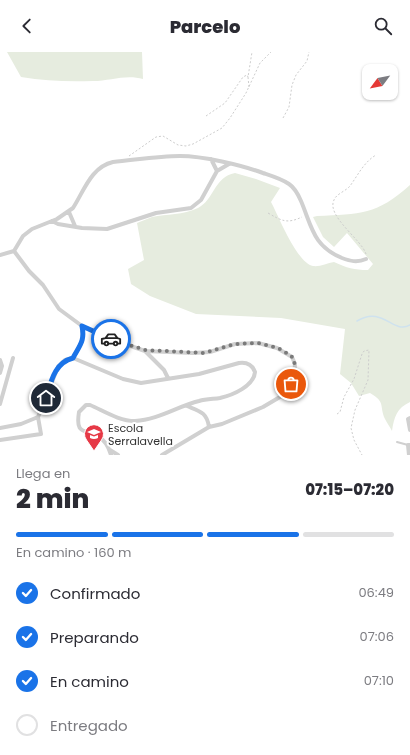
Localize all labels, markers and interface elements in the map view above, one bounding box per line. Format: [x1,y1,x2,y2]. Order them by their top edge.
text: Parcelo [170,14,240,39]
icon: back [16,15,38,37]
icon: search [372,15,394,37]
north arrow [362,64,398,100]
map controls [362,64,398,100]
courier [91,319,131,359]
icon: car [100,328,122,350]
pin [274,367,308,401]
icon: bag [280,373,302,395]
pin [29,381,63,415]
icon: home [35,387,57,409]
place label: Escola Serralavella [108,420,173,449]
school or university icon: Escola Serralavella [83,423,105,451]
text: Llega en [16,464,70,483]
text: 07:15–07:20 [305,479,394,500]
text: 2 min [16,481,89,517]
text: En camino · 160 m [16,543,132,562]
icon: check [16,582,38,604]
text: Confirmado [50,583,140,604]
text: 06:49 [358,583,394,602]
icon: check [16,626,38,648]
text: Preparando [50,627,139,648]
text: 07:06 [360,627,394,646]
icon: check [16,670,38,692]
text: En camino [50,671,129,692]
text: 07:10 [364,671,394,690]
text: Entregado [50,715,128,736]

